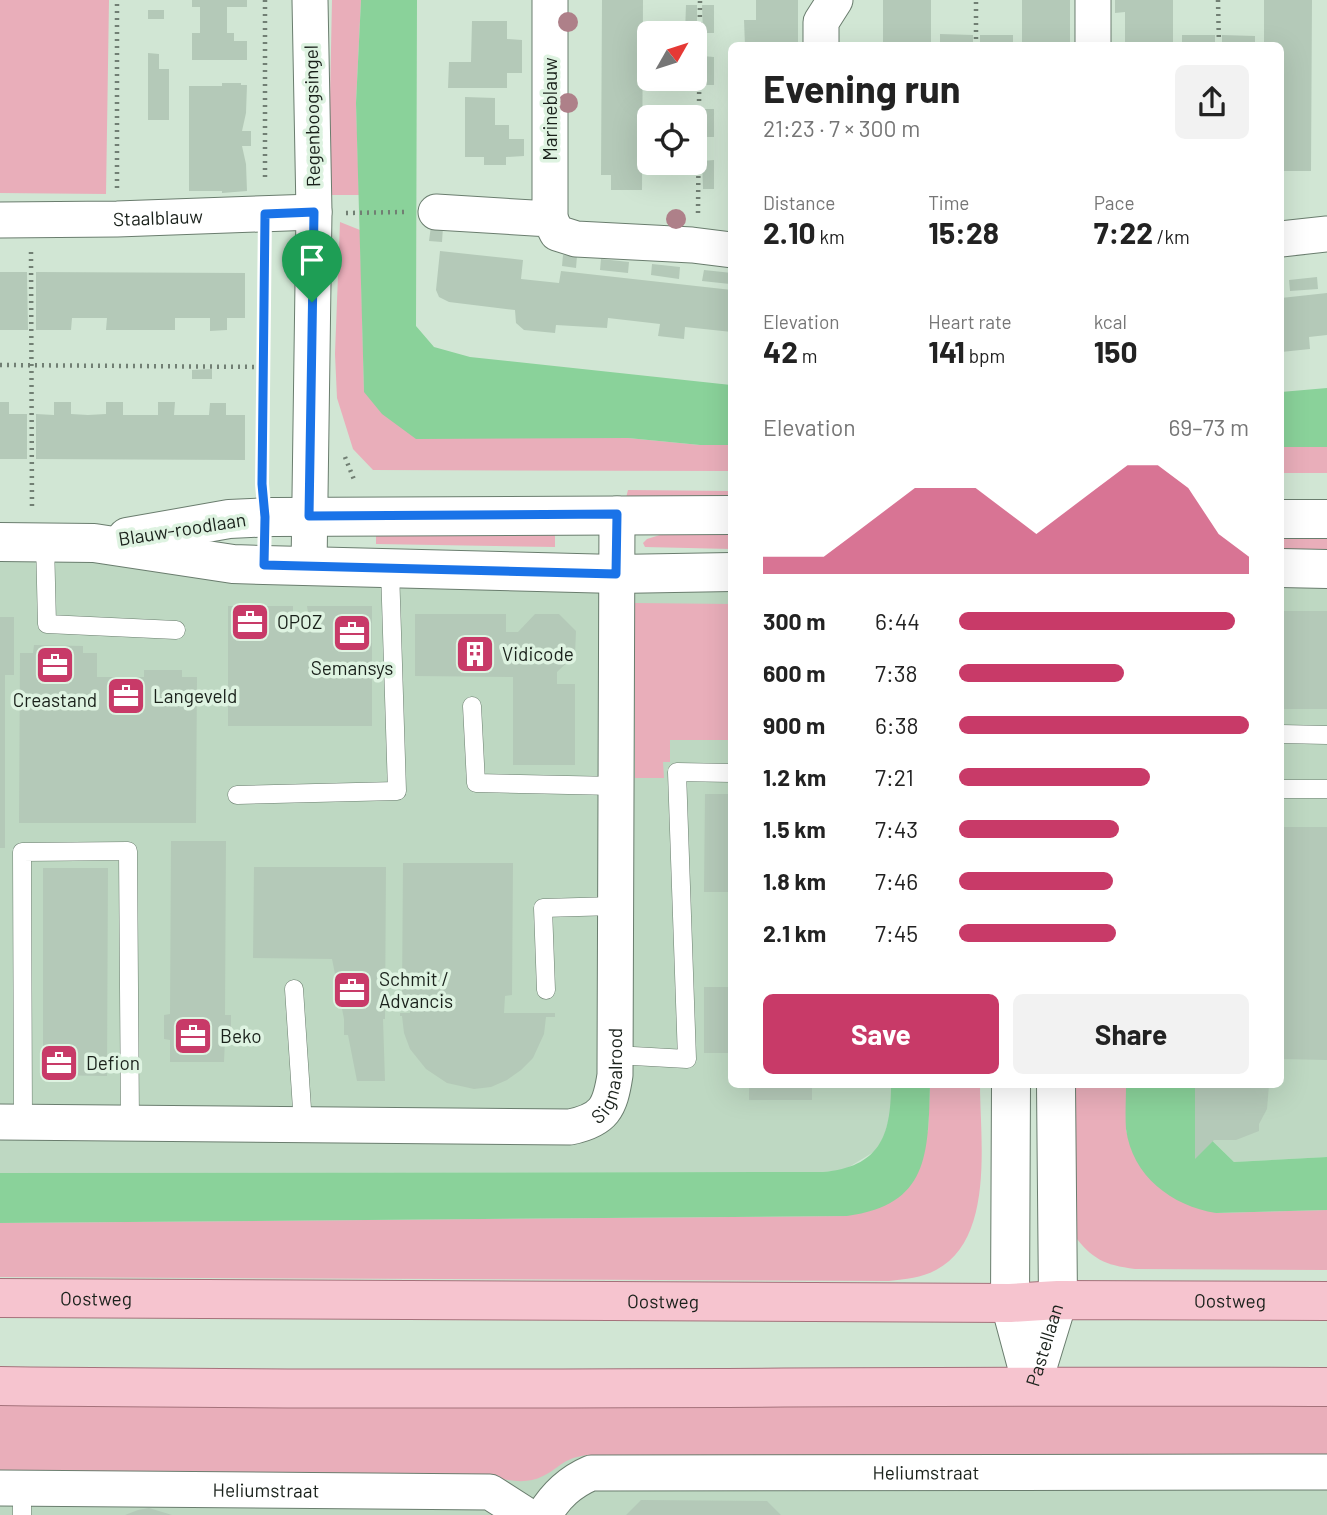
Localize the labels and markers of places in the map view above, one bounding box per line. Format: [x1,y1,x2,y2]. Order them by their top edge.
pin [282,230,342,302]
office icon: OPOZ [229,601,271,643]
place label: OPOZ [277,610,322,633]
office icon: Semansys [331,612,373,654]
building icon: Vidicode [454,633,496,675]
place label: Vidicode [502,642,574,665]
office icon: Creastand [34,644,76,686]
place label: Semansys [311,656,393,679]
office icon: Langeveld [105,675,147,717]
place label: Langeveld [153,684,237,707]
place label: Creastand [13,688,97,711]
place label: Schmit / Advancis [379,967,453,1012]
office icon: Schmit / Advancis [331,969,373,1011]
office icon: Beko [172,1015,214,1057]
place label: Beko [220,1024,262,1047]
office icon: Defion [38,1042,80,1084]
place label: Defion [86,1051,140,1074]

